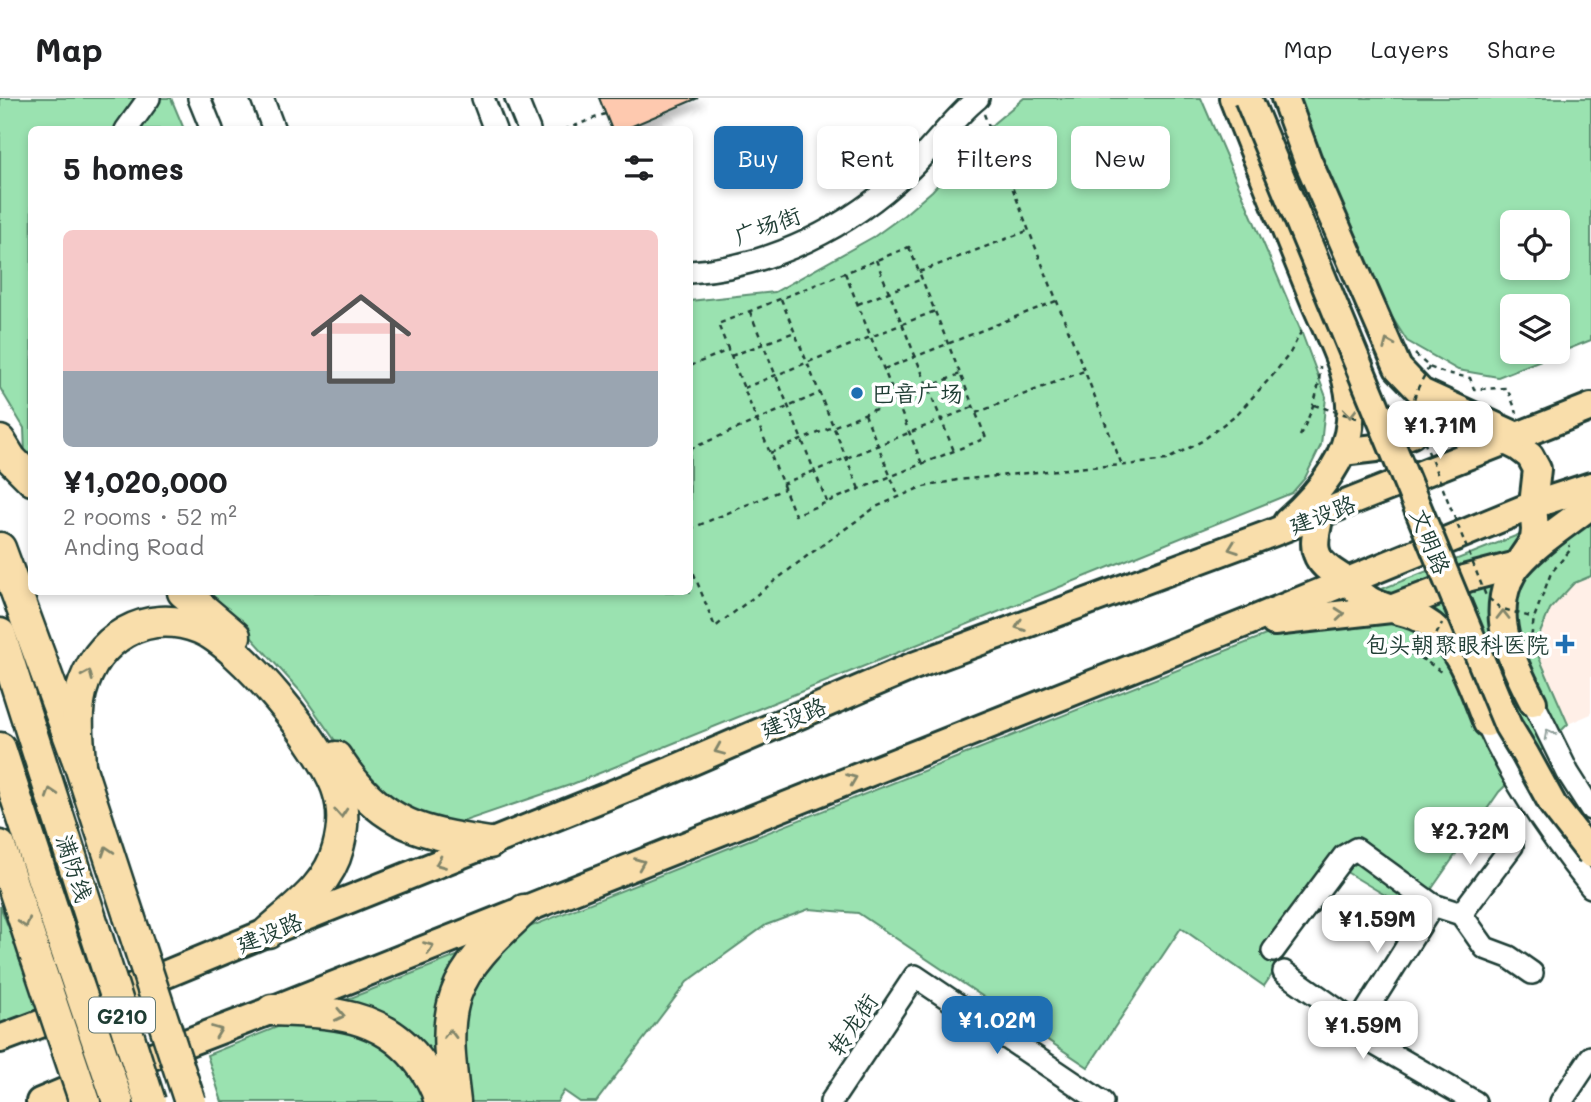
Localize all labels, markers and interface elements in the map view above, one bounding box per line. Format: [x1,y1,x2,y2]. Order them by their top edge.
text: Map [35,27,103,70]
text: Map [1284,33,1332,64]
text: Layers [1370,33,1449,64]
text: Share [1487,33,1556,64]
chip: Buy [714,126,803,189]
chip: Rent [817,126,919,189]
chip: Filters [933,126,1057,189]
chip: New [1071,126,1170,189]
text: 5 homes [63,148,184,188]
icon: filters [620,149,658,187]
street label: 广场街 [729,199,805,251]
map controls [1500,210,1570,364]
button: locate [1500,210,1570,280]
icon: home [298,276,424,402]
button: layers [1500,294,1570,364]
one-way arrow [1382,338,1396,350]
place label: 巴音广场 [871,378,963,408]
marker: 巴音广场 [849,385,865,401]
pin: ¥1.71M [1383,402,1497,461]
one-way arrow [1342,409,1358,419]
text: ¥1.71M [1403,409,1477,439]
text: ¥1,020,000 [63,461,228,501]
street label: 建设路 [1284,488,1360,540]
text: 2 rooms · 52 m² [63,501,237,531]
street label: 文明路 [1404,503,1458,579]
text: Anding Road [63,531,204,561]
one-way arrow [1228,540,1240,554]
one-way arrow [1334,607,1346,622]
one-way arrow [1495,609,1511,620]
one-way arrow [1014,618,1026,632]
place label: 包头朝聚眼科医院 [1365,629,1549,659]
marker: 包头朝聚眼科医院 [1555,634,1575,654]
one-way arrow [80,670,94,682]
street label: 建设路 [755,690,831,744]
one-way arrow [1543,729,1557,741]
one-way arrow [713,742,726,756]
one-way arrow [845,774,857,788]
one-way arrow [45,788,59,800]
one-way arrow [334,808,349,819]
pin: ¥2.72M [1413,808,1527,867]
text: ¥2.72M [1430,815,1510,845]
street label: 满防线 [50,831,100,905]
one-way arrow [101,845,116,857]
one-way arrow [434,855,446,869]
one-way arrow [634,858,646,872]
pin: ¥1.59M [1320,896,1434,955]
text: ¥1.59M [1338,903,1416,933]
street label: 建设路 [231,905,307,959]
one-way arrow [17,917,32,929]
one-way arrow [422,942,434,956]
street label: 转龙街 [820,987,884,1061]
pin: ¥1.02M [940,996,1054,1056]
road number: G210 [89,998,155,1032]
pin: ¥1.59M [1306,1002,1420,1061]
text: ¥1.02M [958,1004,1036,1034]
one-way arrow [334,1007,346,1022]
text: ¥1.59M [1324,1009,1402,1039]
one-way arrow [211,1025,223,1039]
one-way arrow [442,1028,458,1039]

